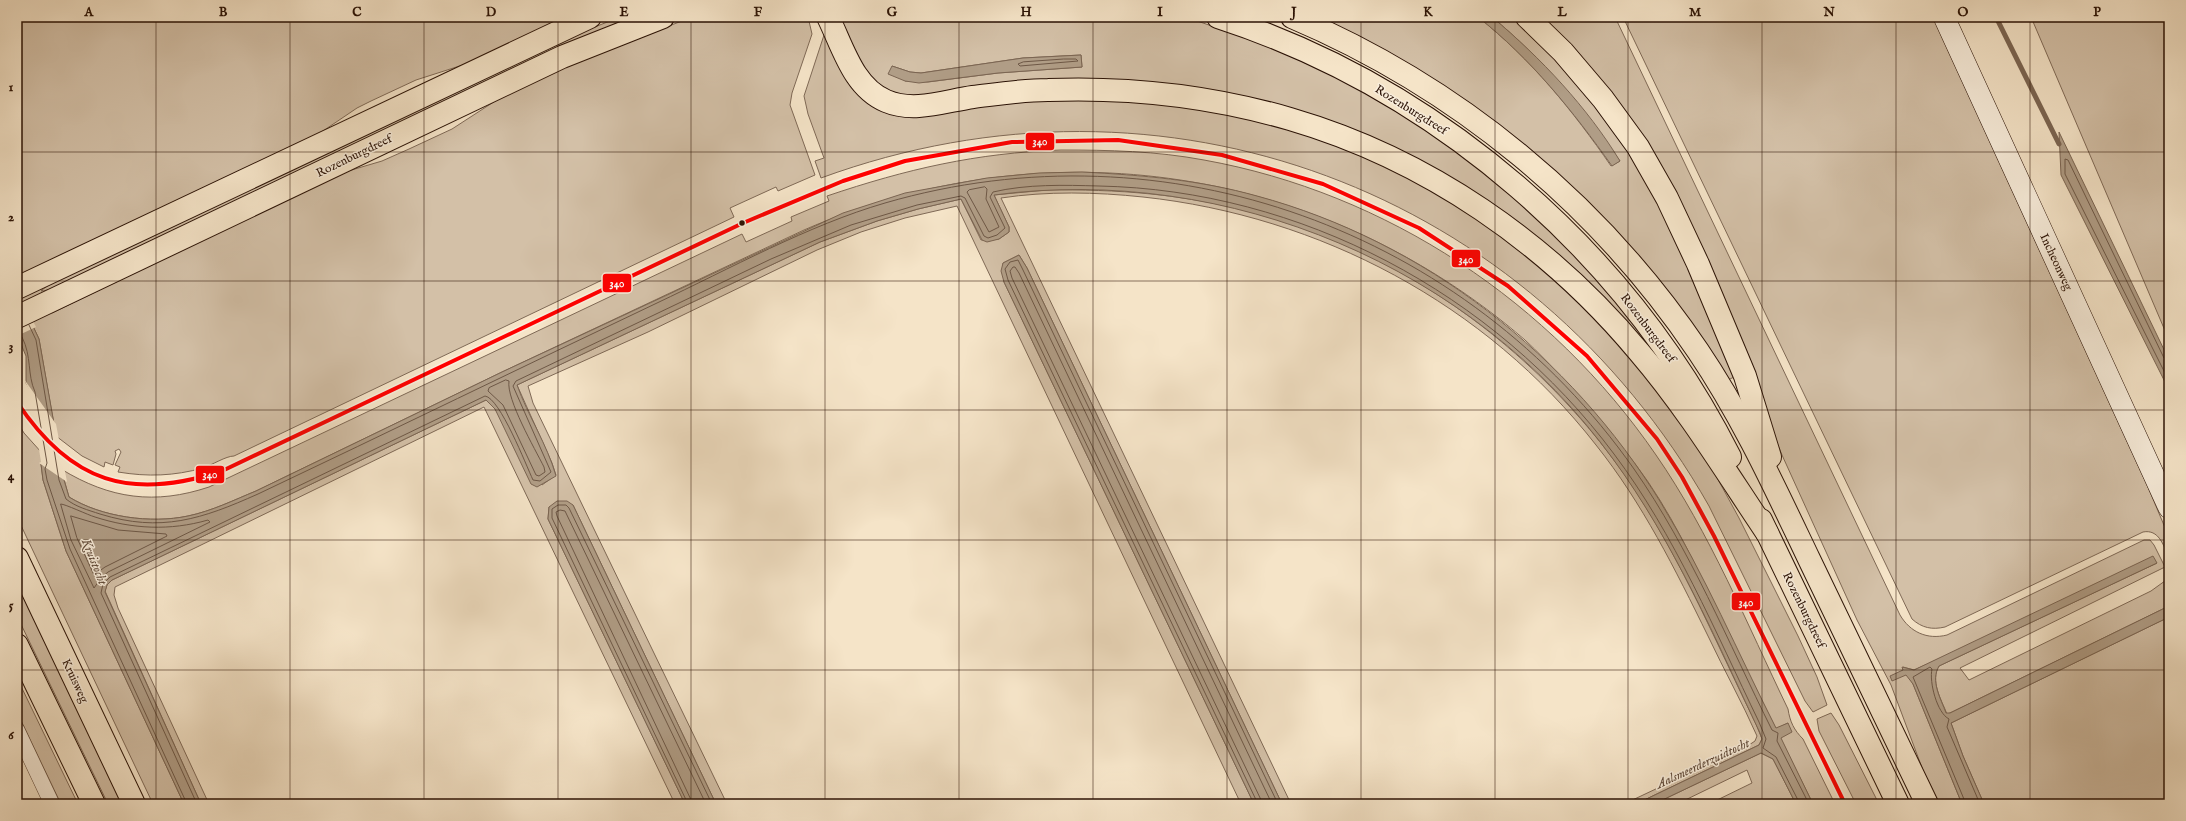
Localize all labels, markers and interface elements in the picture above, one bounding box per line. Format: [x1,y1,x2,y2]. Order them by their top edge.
text: A [84,4,95,21]
text: B [219,4,228,21]
text: C [352,4,362,21]
text: D [486,4,497,21]
text: E [619,4,629,21]
text: F [754,4,763,21]
text: G [887,4,898,21]
text: H [1020,4,1032,21]
text: I [1157,4,1163,21]
text: J [1289,4,1297,21]
text: K [1423,4,1433,21]
text: L [1556,4,1567,21]
text: M [1689,4,1702,21]
text: N [1822,4,1835,21]
text: O [1958,4,1969,21]
text: P [2093,4,2101,21]
text: 1 [9,79,14,96]
street label: Rozenburgdreef [1372,82,1452,140]
street label: Rozenburgdreef [314,130,397,181]
line badge: 340 [1025,132,1055,151]
text: 340 [1033,135,1048,149]
text: 2 [8,209,14,226]
unlabelled marker [737,218,747,228]
street label: Incheonweg [2036,231,2076,293]
line badge: 340 [1451,249,1481,268]
text: 340 [1459,253,1474,267]
line badge: 340 [602,273,632,293]
text: 340 [610,277,625,291]
street label: Rozenburgdreef [1617,291,1680,368]
text: 3 [9,338,14,355]
line badge: 340 [195,465,225,484]
text: 4 [8,468,15,485]
text: 340 [203,468,218,482]
water label: Kruistocht [77,535,111,588]
street label: Rozenburgdreef [1779,570,1830,653]
line badge: 340 [1731,592,1761,611]
text: 340 [1739,596,1754,610]
text: 5 [9,597,14,614]
street label: Kruisweg [58,657,92,706]
text: 6 [8,727,14,744]
water label: Aalsmeerderzuidtocht [1652,735,1753,794]

